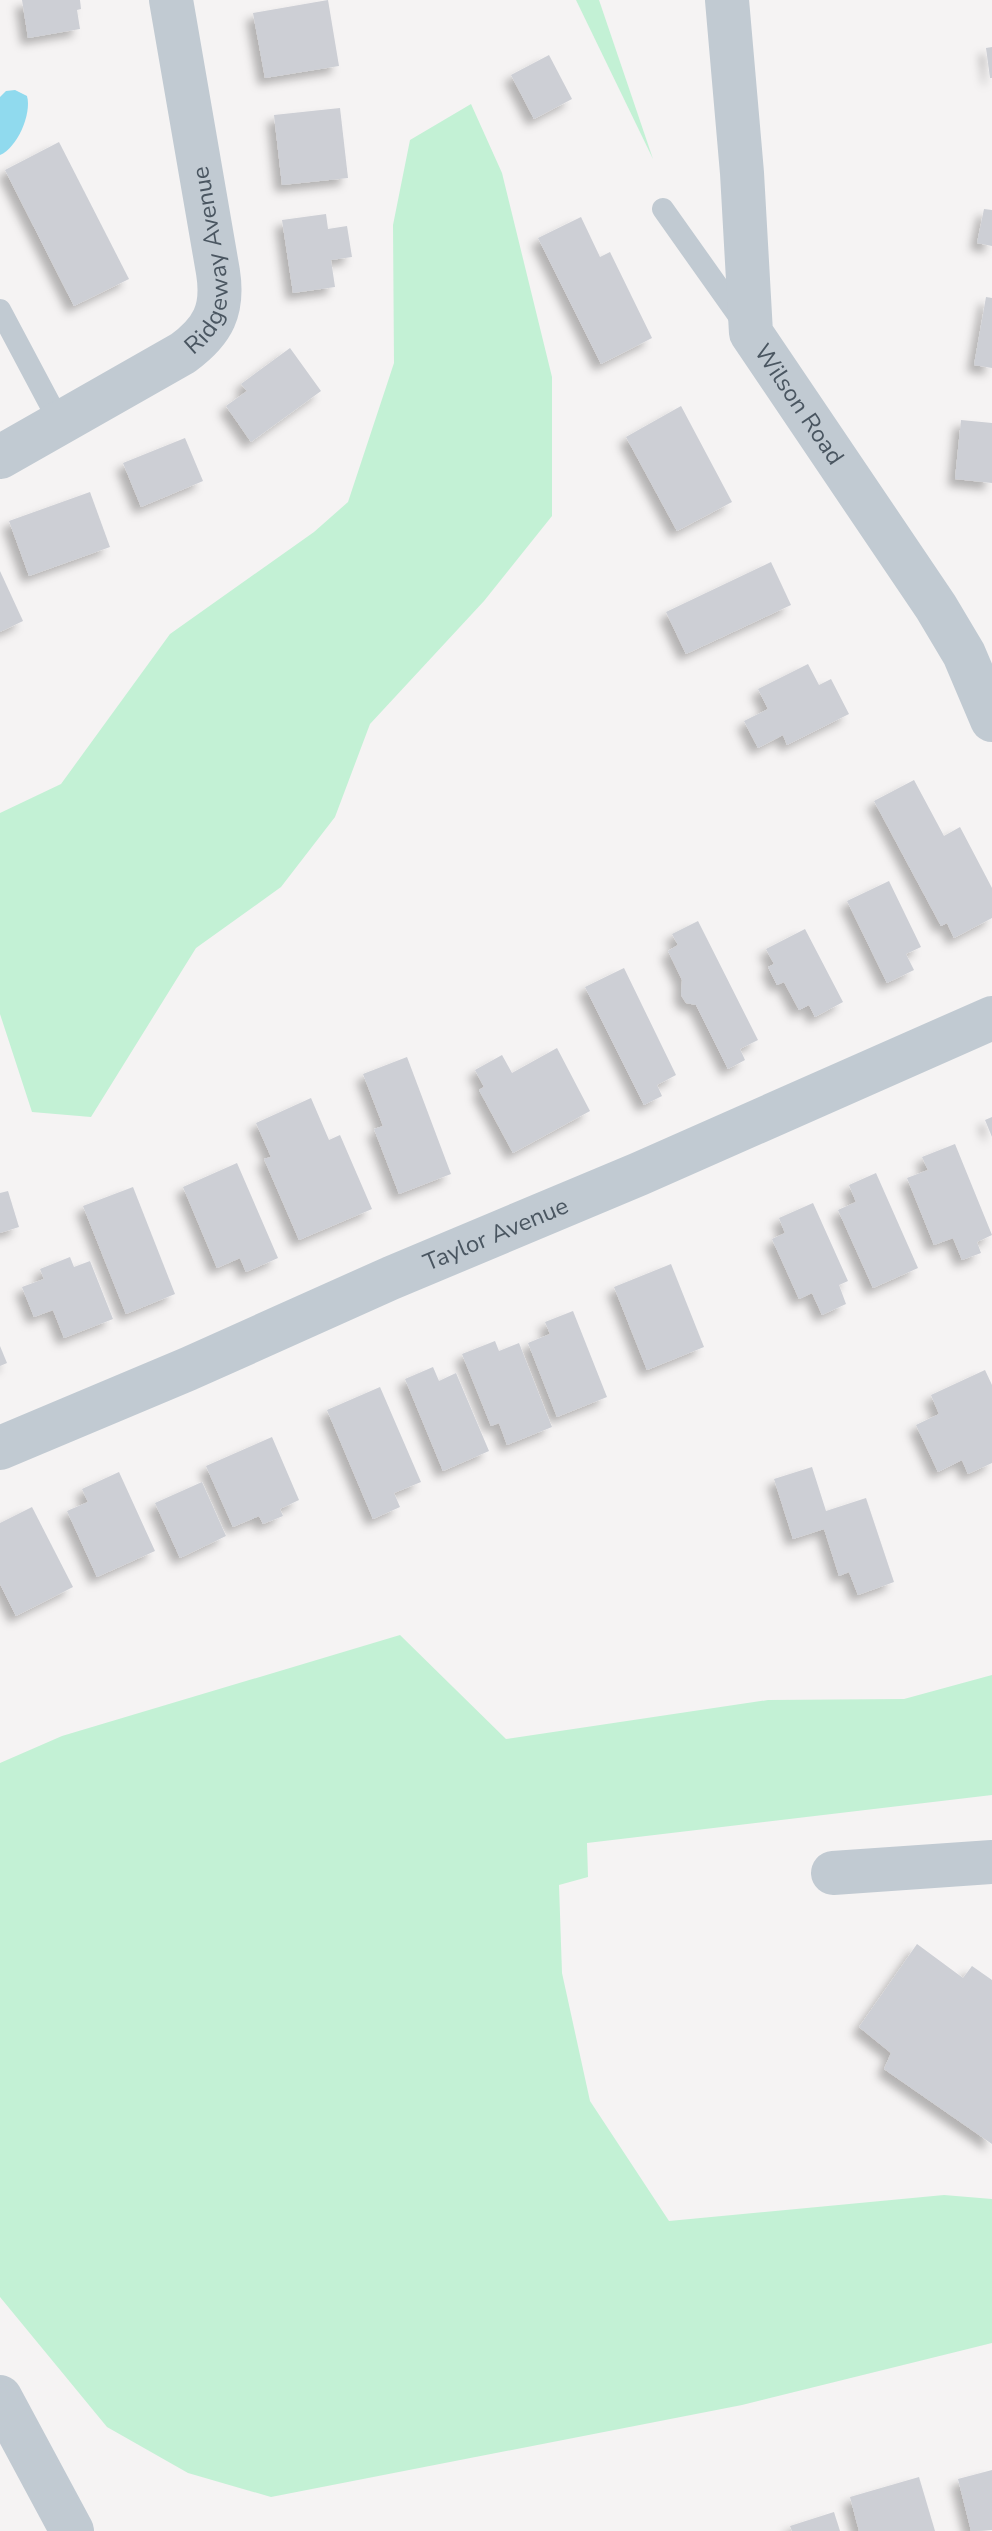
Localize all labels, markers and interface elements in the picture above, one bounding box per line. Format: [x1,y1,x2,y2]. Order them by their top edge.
street label: Ridgeway Avenue [177,164,236,362]
street label: Wilson Road [747,338,852,471]
street label: Taylor Avenue [418,1189,573,1279]

